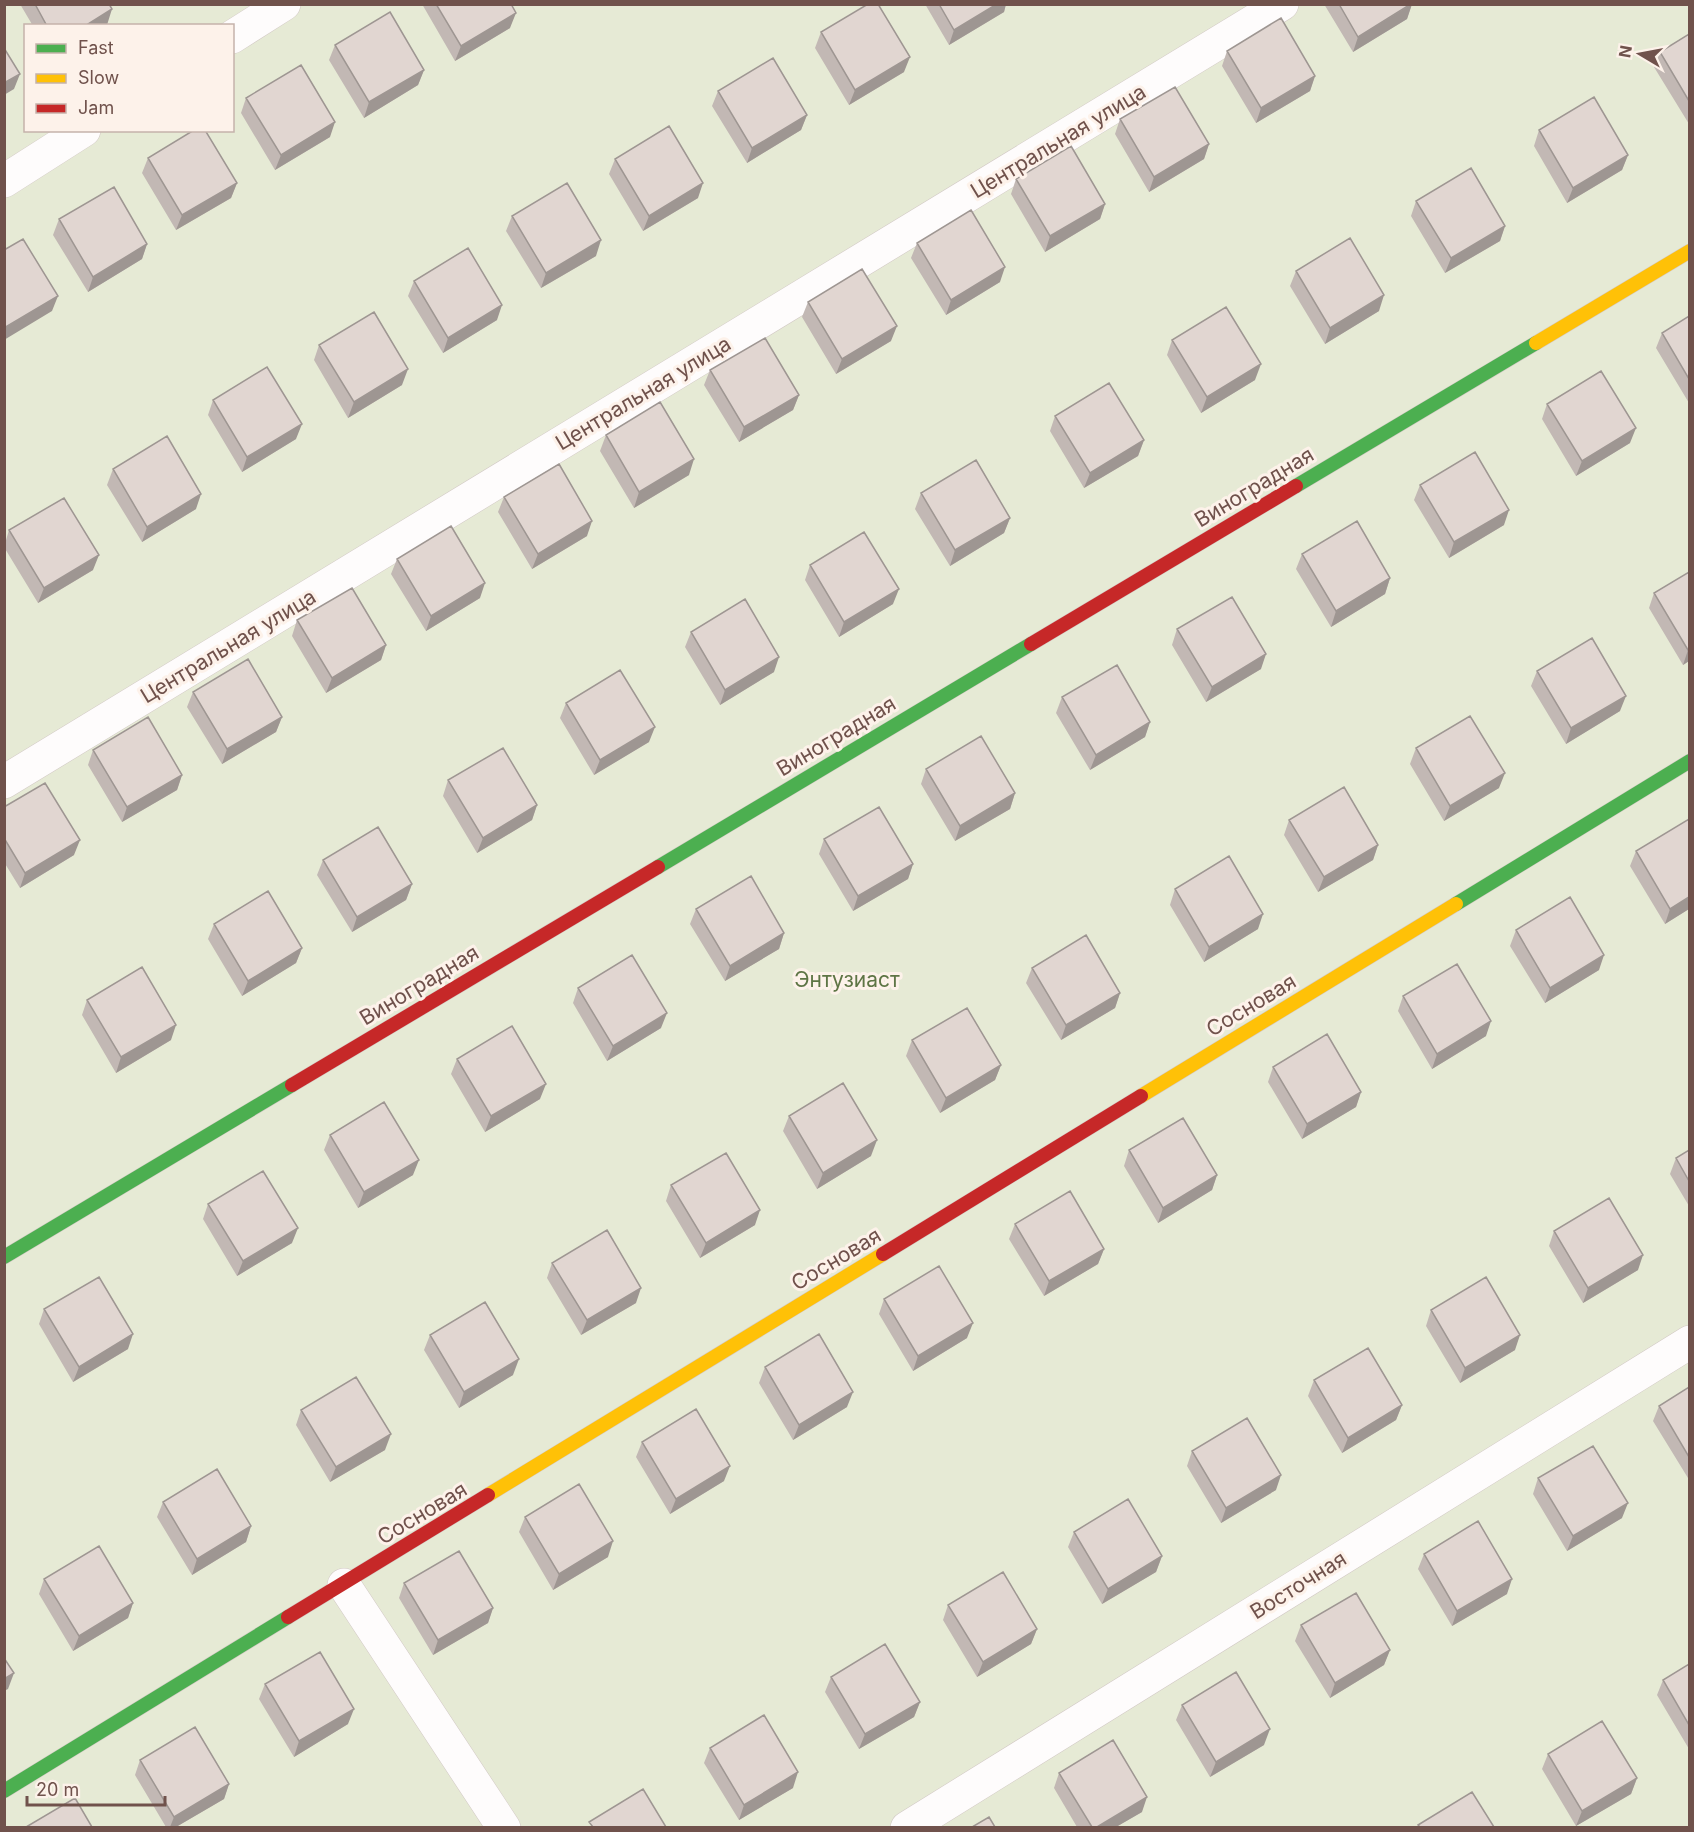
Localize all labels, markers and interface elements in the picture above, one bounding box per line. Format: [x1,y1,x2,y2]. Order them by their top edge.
legend [24,24,234,132]
north arrow [1610,24,1670,84]
text: Fast [78,37,114,58]
text: N [1614,44,1636,59]
text: Slow [78,67,119,88]
street label: Центральная улица [966,79,1150,203]
text: Jam [78,97,114,118]
street label: Центральная улица [551,331,735,455]
street label: Виноградная [1190,442,1318,532]
street label: Центральная улица [136,584,320,708]
street label: Виноградная [772,691,900,781]
street label: Виноградная [355,940,483,1030]
park label: Энтузиаст [794,967,900,992]
street label: Сосновая [1202,968,1300,1042]
street label: Сосновая [787,1222,885,1296]
street label: Сосновая [373,1476,471,1550]
street label: Восточная [1245,1546,1351,1624]
scale bar [27,1769,165,1807]
text: 20 m [36,1779,79,1800]

